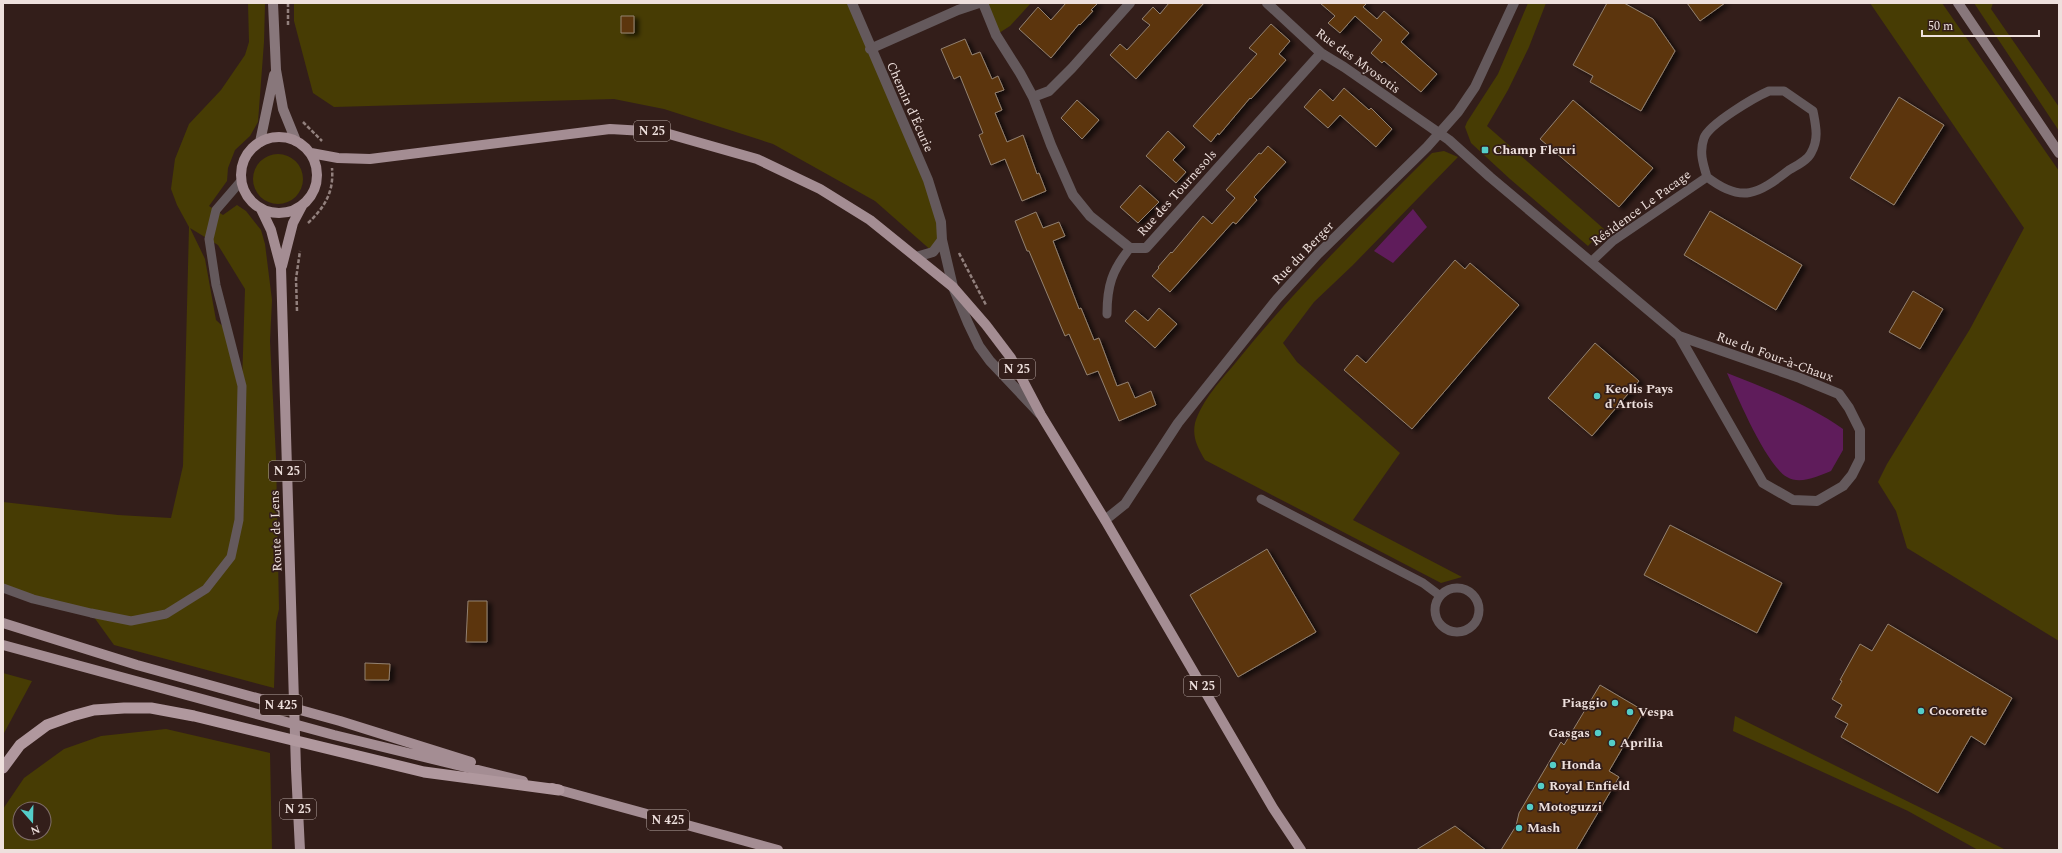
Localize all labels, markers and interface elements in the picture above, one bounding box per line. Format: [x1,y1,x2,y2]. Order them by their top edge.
scale bar [1922,12,2039,38]
text: 50 m [1928,17,1953,36]
street label: Rue des Myosotis [1311,23,1405,99]
street label: Chemin d'Écurie [881,58,939,156]
road number: N 25 [634,121,670,141]
place label: Champ Fleuri [1493,140,1576,160]
street label: Rue des Tournesols [1132,145,1222,241]
marker: Champ Fleuri [1480,145,1490,155]
street label: Résidence Le Pacage [1587,165,1695,251]
street label: Rue du Berger [1267,217,1339,289]
street label: Rue du Four-à-Chaux [1714,327,1837,388]
road number: N 25 [999,359,1035,379]
place label: Keolis Pays d'Artois [1605,379,1673,414]
marker: Keolis Pays d'Artois [1592,391,1602,401]
road number: N 25 [269,461,305,481]
street label: Route de Lens [265,490,287,572]
road number: N 25 [1184,676,1220,696]
place label: Piaggio [1562,693,1607,713]
road number: N 425 [260,695,302,715]
marker: Piaggio [1610,698,1620,708]
place label: Cocorette [1929,701,1987,721]
place label: Vespa [1638,702,1674,722]
marker: Cocorette [1916,706,1926,716]
marker: Vespa [1625,707,1635,717]
place label: Gasgas [1548,723,1590,743]
marker: Gasgas [1593,728,1603,738]
place label: Aprilia [1620,733,1663,753]
marker: Aprilia [1607,738,1617,748]
place label: Honda [1561,755,1602,775]
marker: Honda [1548,760,1558,770]
place label: Royal Enfield [1549,776,1631,796]
marker: Royal Enfield [1536,781,1546,791]
place label: Motoguzzi [1538,797,1602,817]
road number: N 25 [280,799,316,819]
north arrow [12,801,52,841]
marker: Motoguzzi [1525,802,1535,812]
road number: N 425 [647,810,689,830]
place label: Mash [1527,818,1560,838]
text: N [28,820,42,839]
marker: Mash [1514,823,1524,833]

